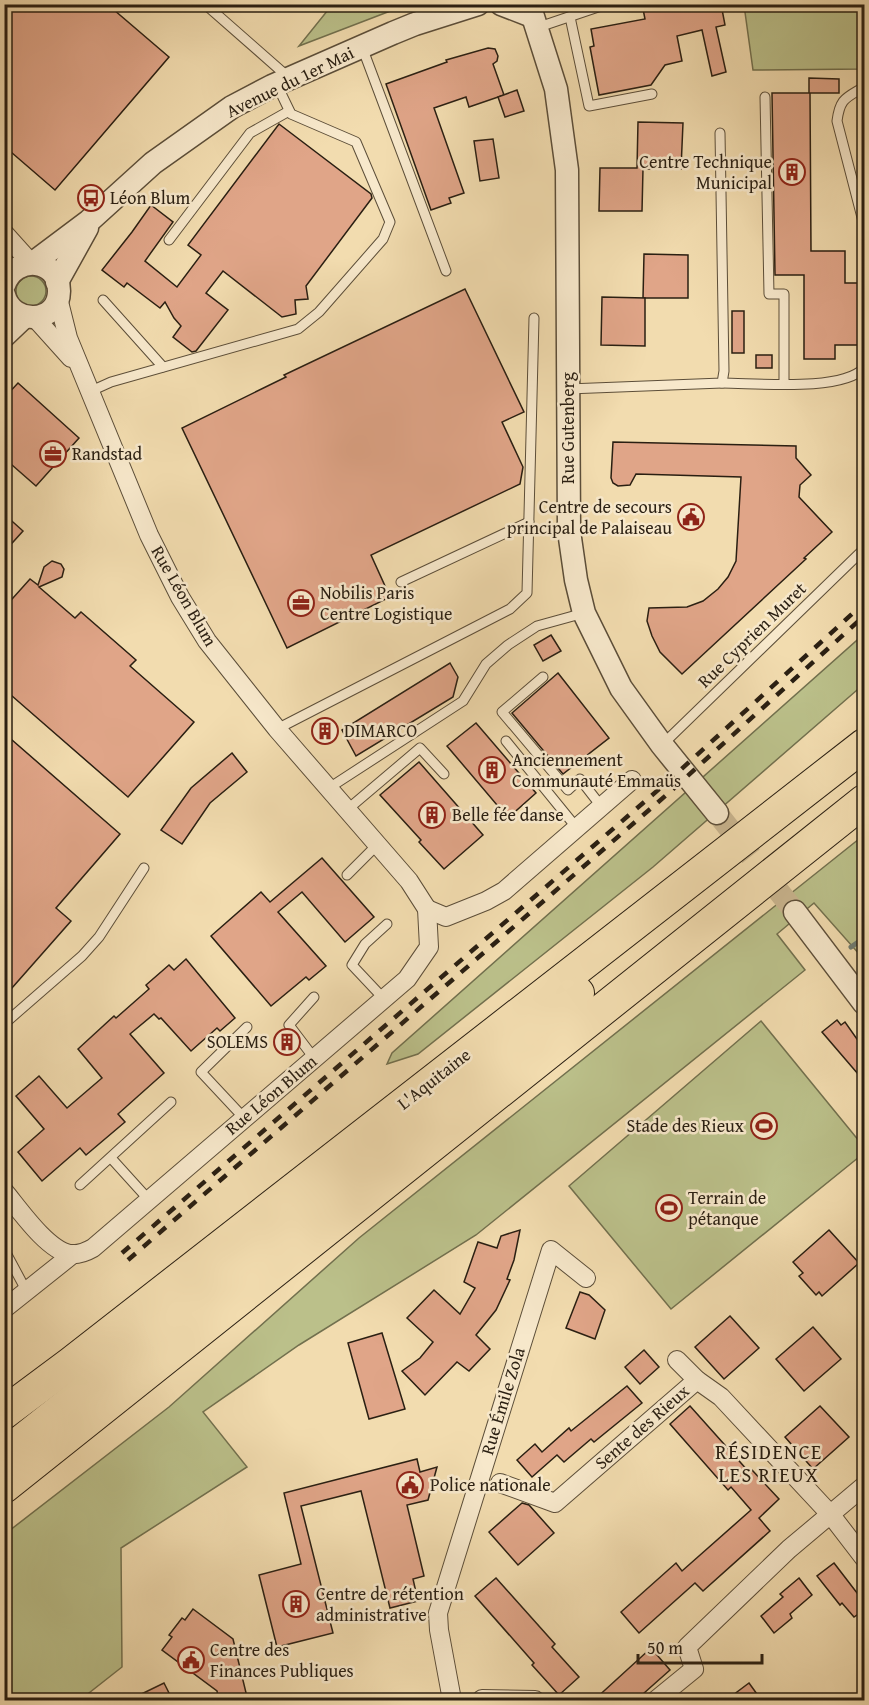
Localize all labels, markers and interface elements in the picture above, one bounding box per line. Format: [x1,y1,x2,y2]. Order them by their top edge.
street label: Avenue du 1er Mai [221,39,358,124]
place label: Centre Technique Municipal [639,148,772,196]
building icon: Centre Technique Municipal [777,157,807,187]
bus stop icon: Léon Blum [76,183,106,213]
place label: Léon Blum [110,184,190,211]
street label: Rue Gutenberg [554,372,581,484]
office icon: Randstad [38,439,68,469]
place label: Randstad [72,440,143,467]
place label: Centre de secours principal de Palaiseau [507,493,672,541]
public building icon: Centre de secours principal de Palaiseau [676,502,706,532]
street label: Rue Léon Blum [145,540,224,652]
street label: Rue Cyprien Muret [691,575,813,694]
place label: Nobilis Paris Centre Logistique [320,579,452,627]
office icon: Nobilis Paris Centre Logistique [286,588,316,618]
building icon: DIMARCO [310,716,340,746]
place label: DIMARCO [344,717,417,744]
place label: Anciennement Communauté Emmaüs [512,746,681,794]
building icon: Anciennement Communauté Emmaüs [477,755,507,785]
building icon: Belle fée danse [417,800,447,830]
place label: Belle fée danse [452,801,564,828]
building icon: SOLEMS [272,1027,302,1057]
place label: SOLEMS [207,1028,268,1055]
street label: L'Aquitaine [391,1041,476,1116]
street label: Rue Léon Blum [219,1048,323,1141]
sports icon: Stade des Rieux [749,1111,779,1141]
place label: Stade des Rieux [626,1112,745,1139]
place label: Terrain de pétanque [688,1184,766,1232]
sports icon: Terrain de pétanque [654,1193,684,1223]
street label: Rue Émile Zola [473,1343,532,1458]
street label: Sente des Rieux [588,1377,696,1476]
district label: RÉSIDENCE LES RIEUX [715,1437,823,1489]
public building icon: Police nationale [395,1470,425,1500]
place label: Police nationale [430,1471,551,1498]
place label: Centre de rétention administrative [316,1580,464,1628]
building icon: Centre de rétention administrative [281,1589,311,1619]
scale bar [638,1627,762,1665]
text: 50 m [647,1634,683,1661]
place label: Centre des Finances Publiques [210,1636,354,1684]
public building icon: Centre des Finances Publiques [176,1645,206,1675]

